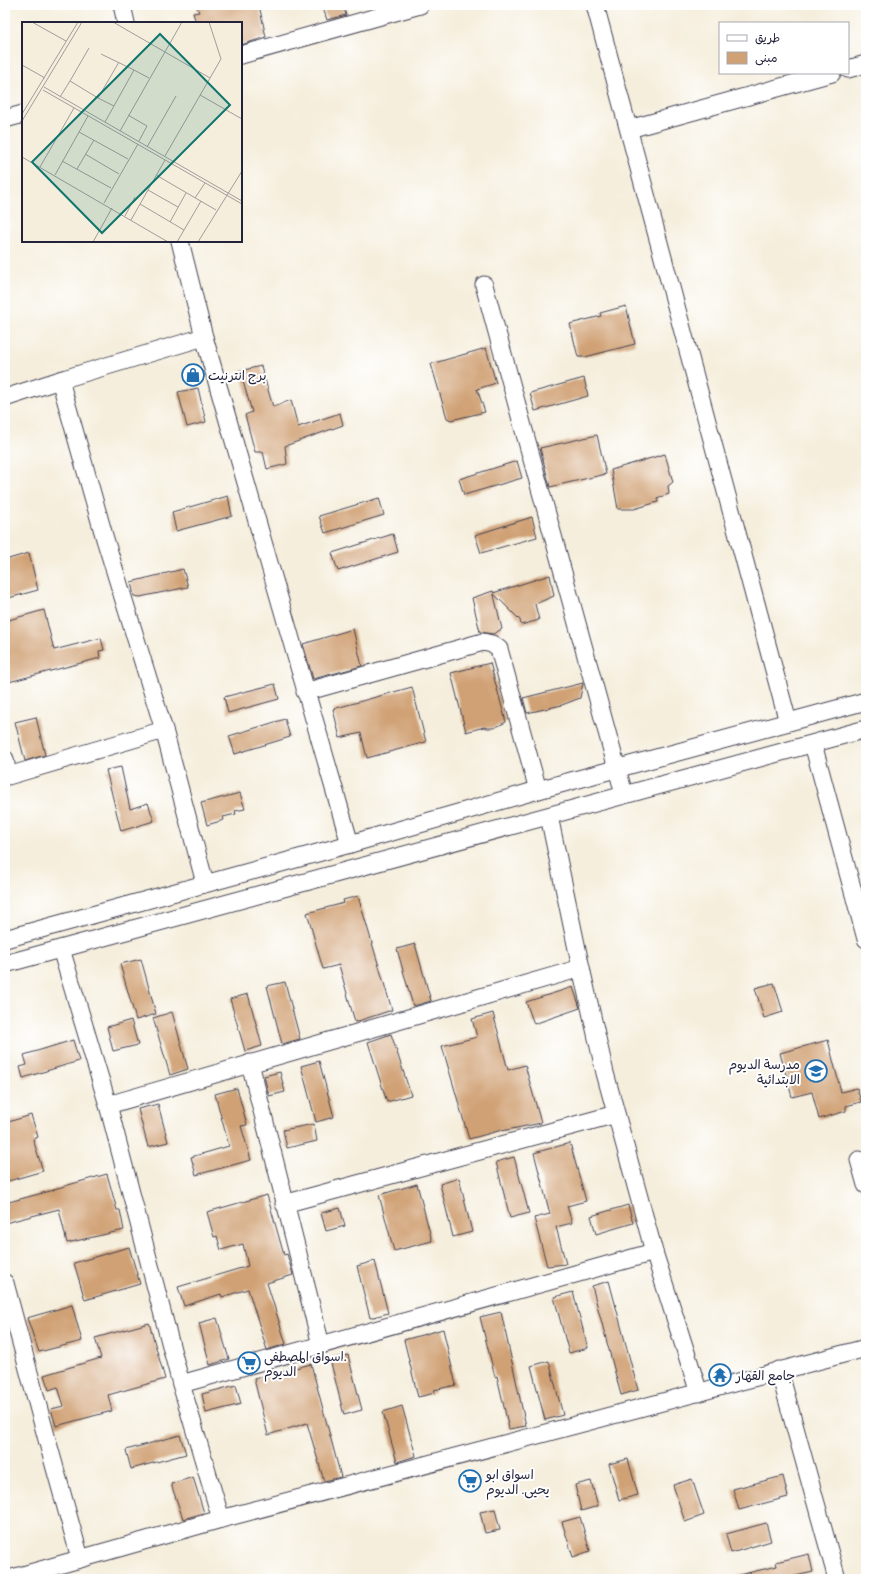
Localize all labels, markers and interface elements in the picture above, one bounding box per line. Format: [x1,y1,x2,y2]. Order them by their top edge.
inset map [22,22,242,242]
legend [719,22,849,74]
text: طريق [755,29,780,46]
text: مبنى [755,49,778,66]
shop icon: برج انترنيت [180,362,206,388]
place label: برج انترنيت [208,366,266,385]
place label: مدرسة الديوم الابتدائية [728,1055,800,1088]
school or university icon: مدرسة الديوم الابتدائية [803,1058,829,1084]
place label: اسواق المصطفى. الديوم [264,1347,347,1382]
supermarket icon: اسواق المصطفى. الديوم [236,1350,262,1376]
temple icon: جامع القهار [707,1362,733,1388]
place label: جامع القهار [735,1366,795,1386]
place label: اسواق ابو يحيى. الديوم [485,1465,549,1500]
supermarket icon: اسواق ابو يحيى. الديوم [457,1468,483,1494]

